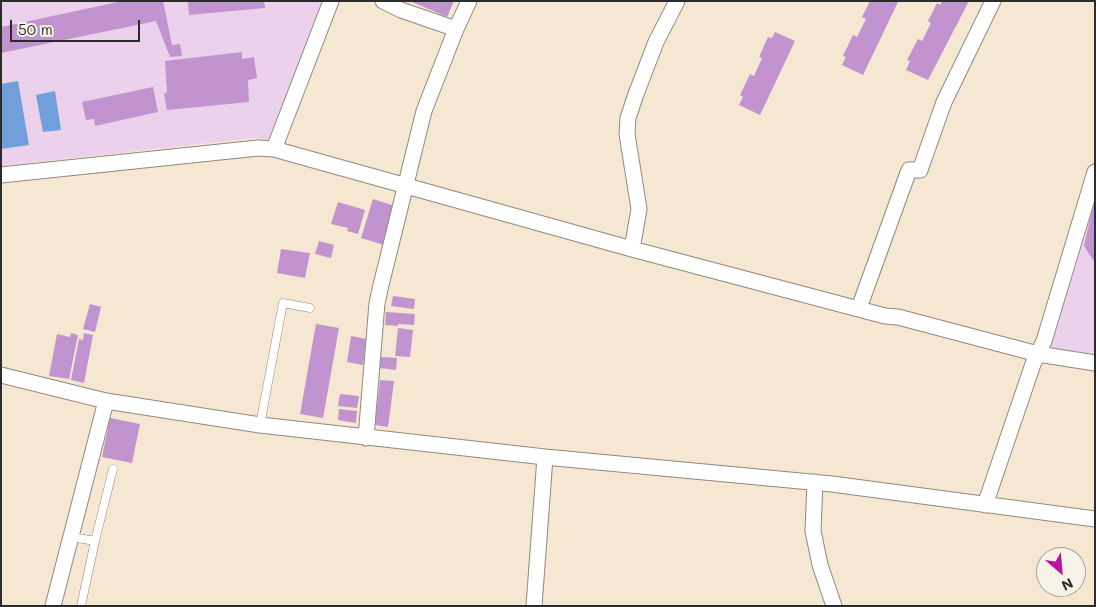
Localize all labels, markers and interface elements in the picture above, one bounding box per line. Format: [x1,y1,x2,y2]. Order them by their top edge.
scale bar [12,10,142,42]
text: 50 m [18,19,53,39]
north arrow [1036,547,1086,597]
text: N [1059,574,1077,596]

